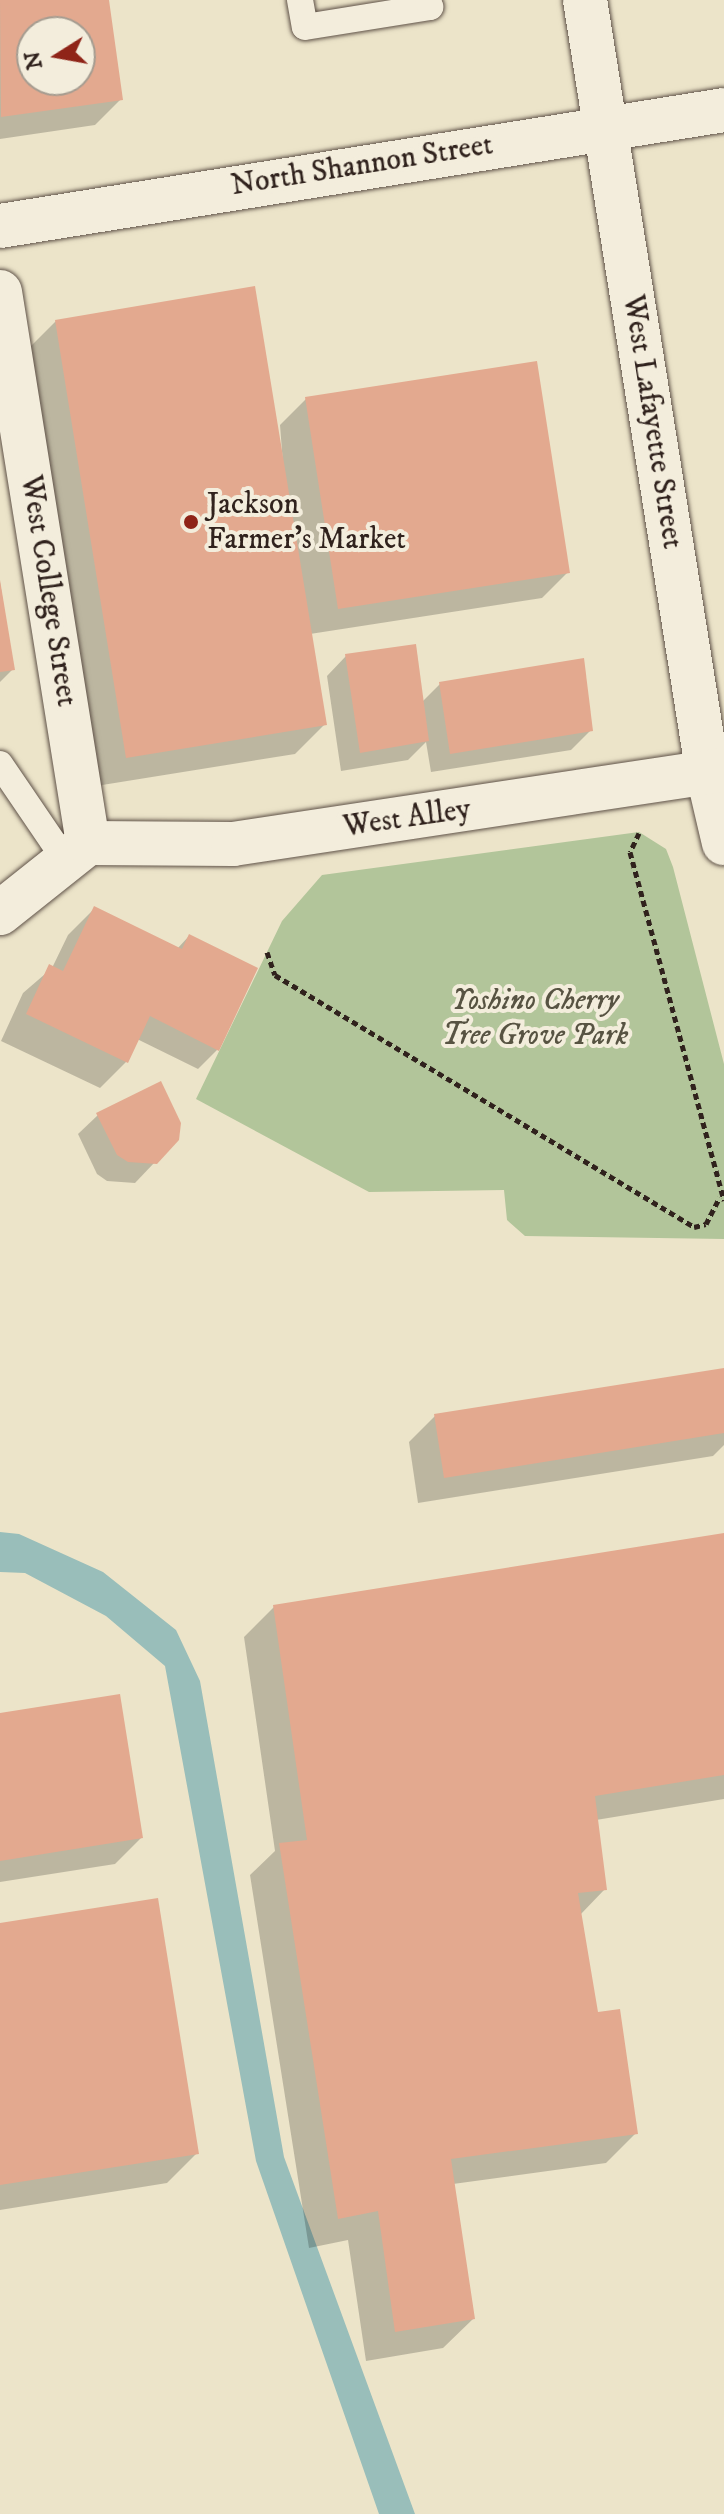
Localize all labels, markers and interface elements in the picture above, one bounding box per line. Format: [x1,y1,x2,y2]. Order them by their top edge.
north arrow [16,16,96,96]
text: N [19,49,49,72]
street label: North Shannon Street [229,128,495,204]
street label: West Lafayette Street [614,292,690,552]
street label: West College Street [12,473,84,709]
place label: Jackson Farmer's Market [207,487,406,558]
marker: Jackson Farmer's Market [182,513,200,531]
street label: West Alley [341,792,473,846]
park label: Yoshino Cherry Tree Grove Park [442,983,628,1054]

